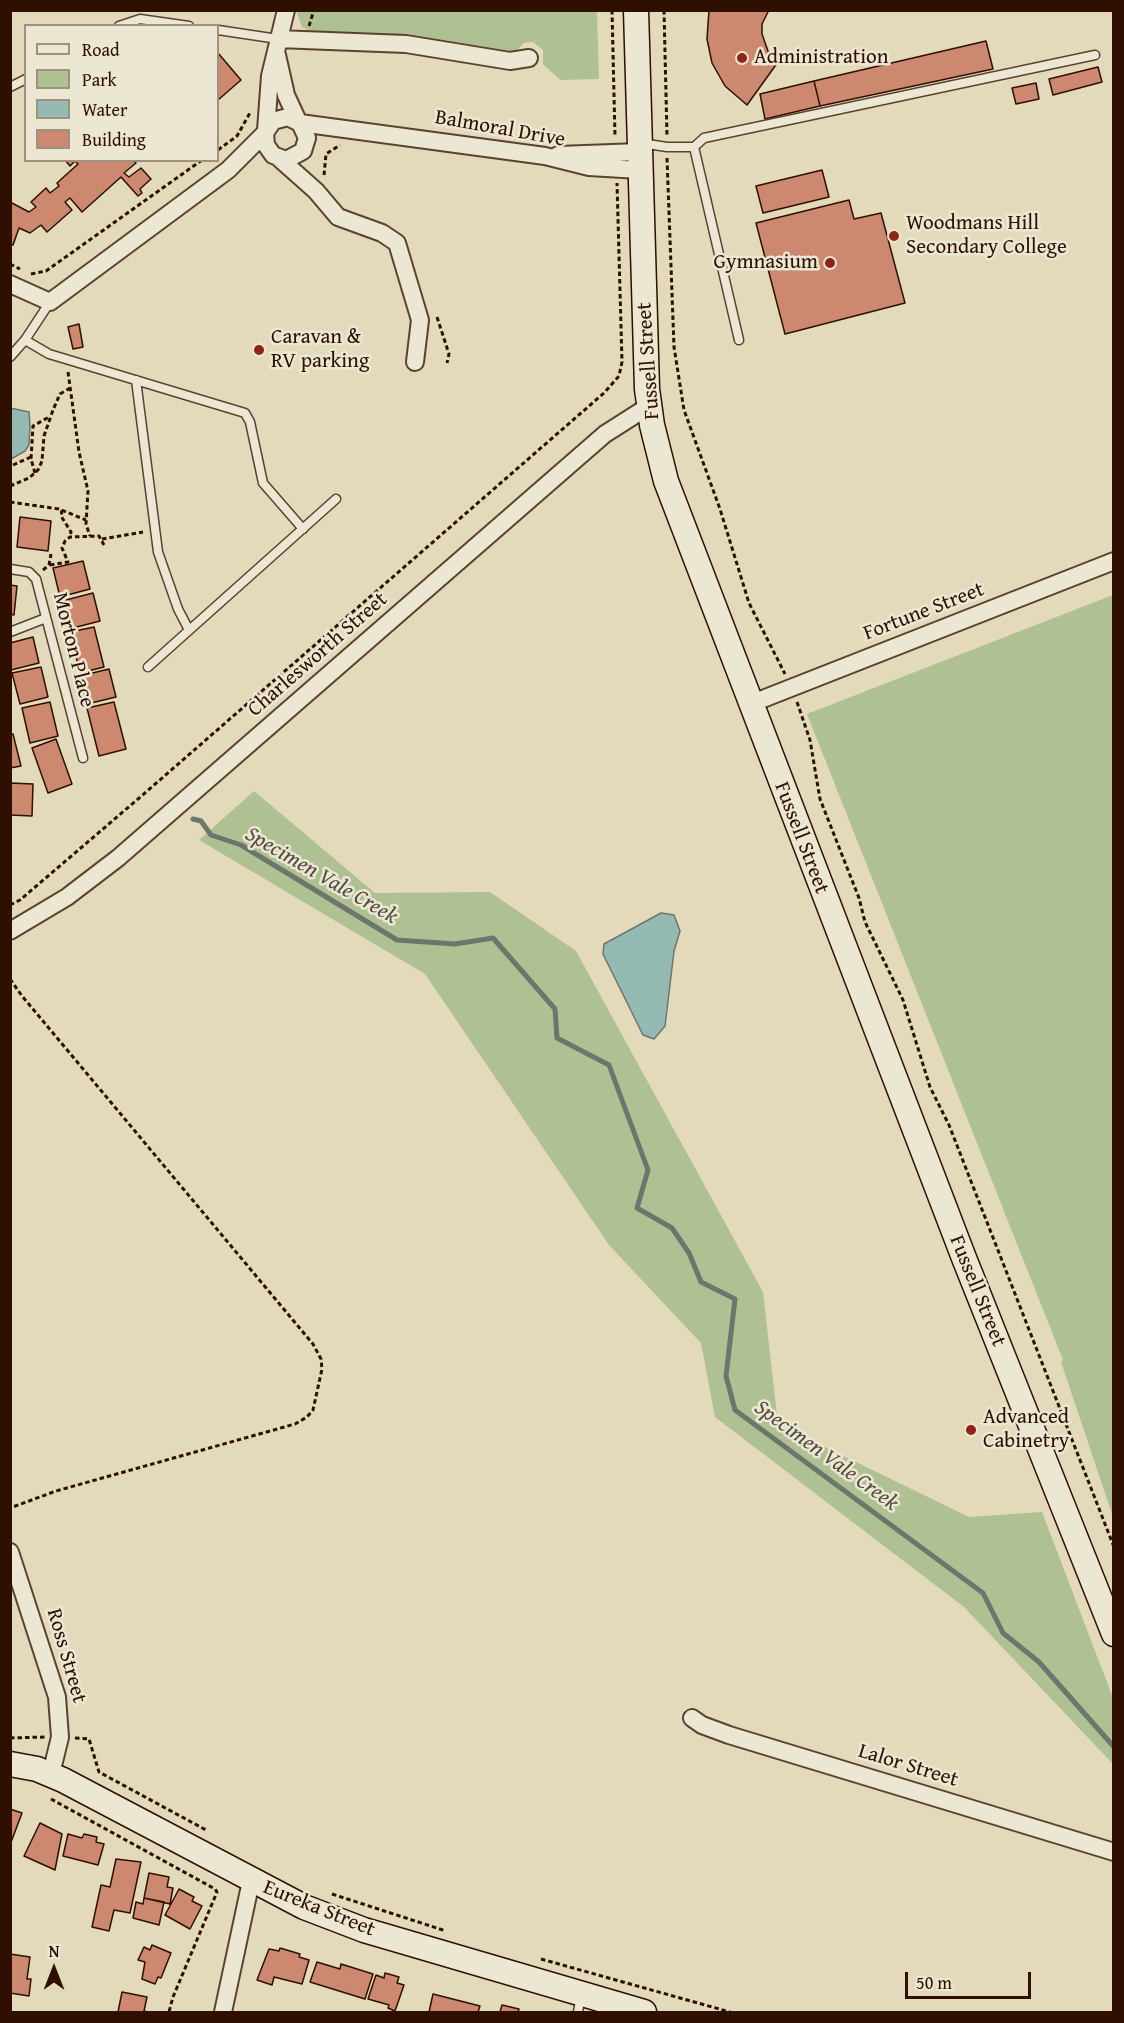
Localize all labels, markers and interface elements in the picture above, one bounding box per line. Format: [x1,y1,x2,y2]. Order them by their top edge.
legend [24,24,219,162]
text: Road [82,36,120,63]
place label: Administration [754,45,889,71]
marker: Administration [735,51,749,65]
text: Park [82,66,117,93]
text: Water [82,96,127,123]
street label: Balmoral Drive [433,105,567,153]
text: Building [82,126,146,153]
place label: Woodmans Hill Secondary College [906,211,1067,261]
marker: Woodmans Hill Secondary College [887,229,901,243]
place label: Gymnasium [714,250,818,276]
marker: Gymnasium [823,256,837,270]
street label: Fussell Street [632,301,666,421]
place label: Caravan & RV parking [271,325,369,375]
marker: Caravan & RV parking [252,343,266,357]
street label: Fortune Street [860,577,988,647]
street label: Charlesworth Street [243,587,393,723]
street label: Morton Place [47,590,99,710]
street label: Fussell Street [768,779,834,897]
water label: Specimen Vale Creek [240,822,402,930]
street label: Fussell Street [943,1232,1011,1350]
water label: Specimen Vale Creek [749,1395,903,1517]
place label: Advanced Cabinetry [983,1405,1069,1455]
marker: Advanced Cabinetry [964,1423,978,1437]
street label: Ross Street [40,1606,92,1706]
street label: Lalor Street [855,1739,961,1793]
street label: Eureka Street [259,1875,379,1943]
north arrow [24,1939,84,1999]
text: N [49,1939,59,1963]
scale bar [908,1960,1034,1998]
text: 50 m [916,1969,952,1996]

